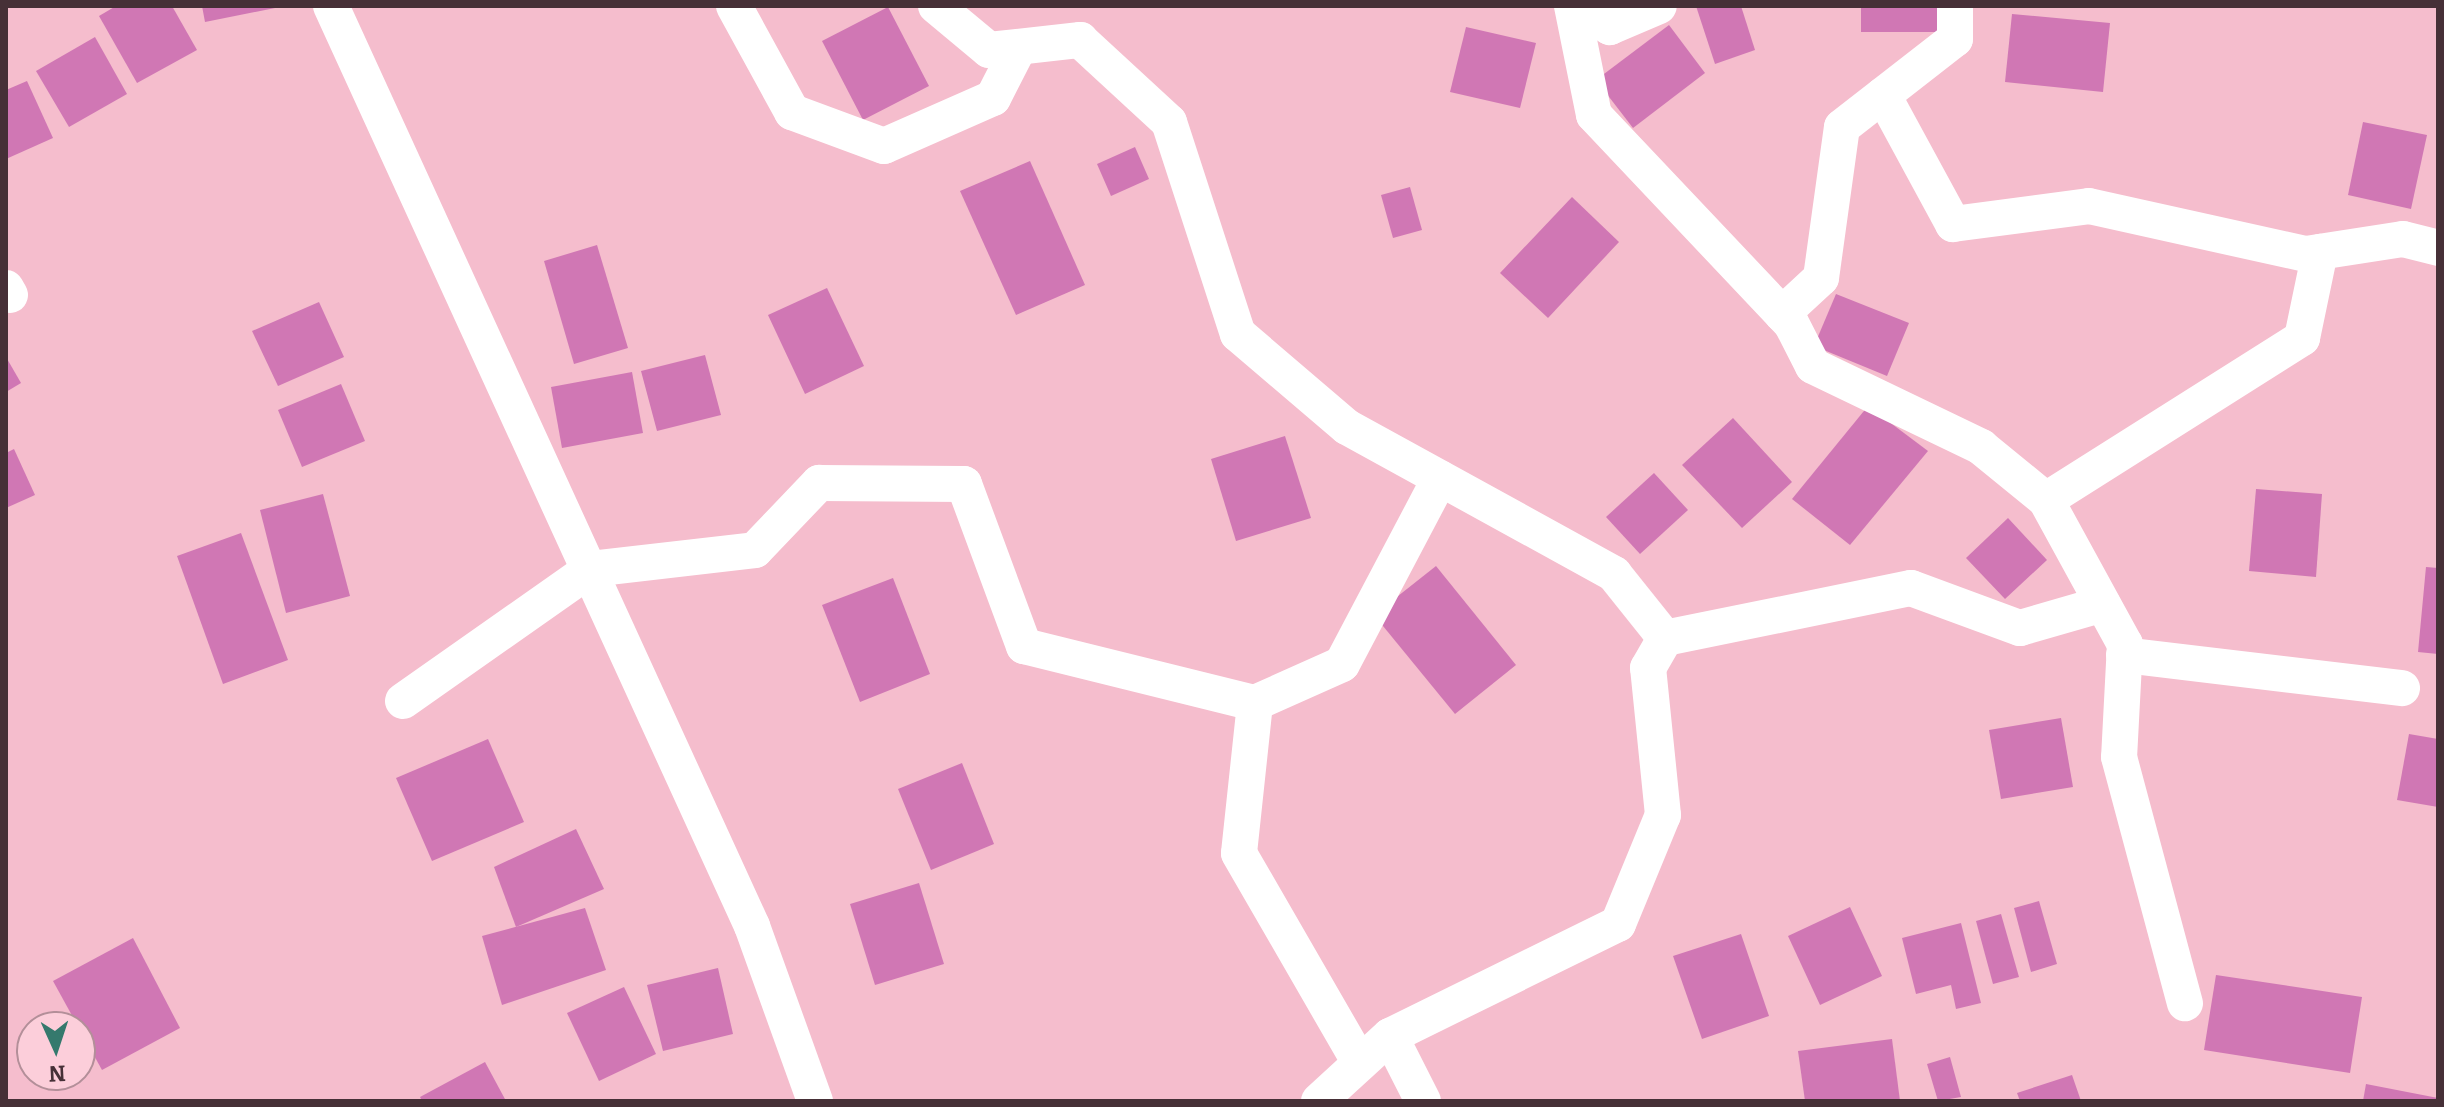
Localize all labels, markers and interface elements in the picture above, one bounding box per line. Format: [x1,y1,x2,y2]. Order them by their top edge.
north arrow [16,1011,96,1091]
text: N [48,1060,66,1087]

